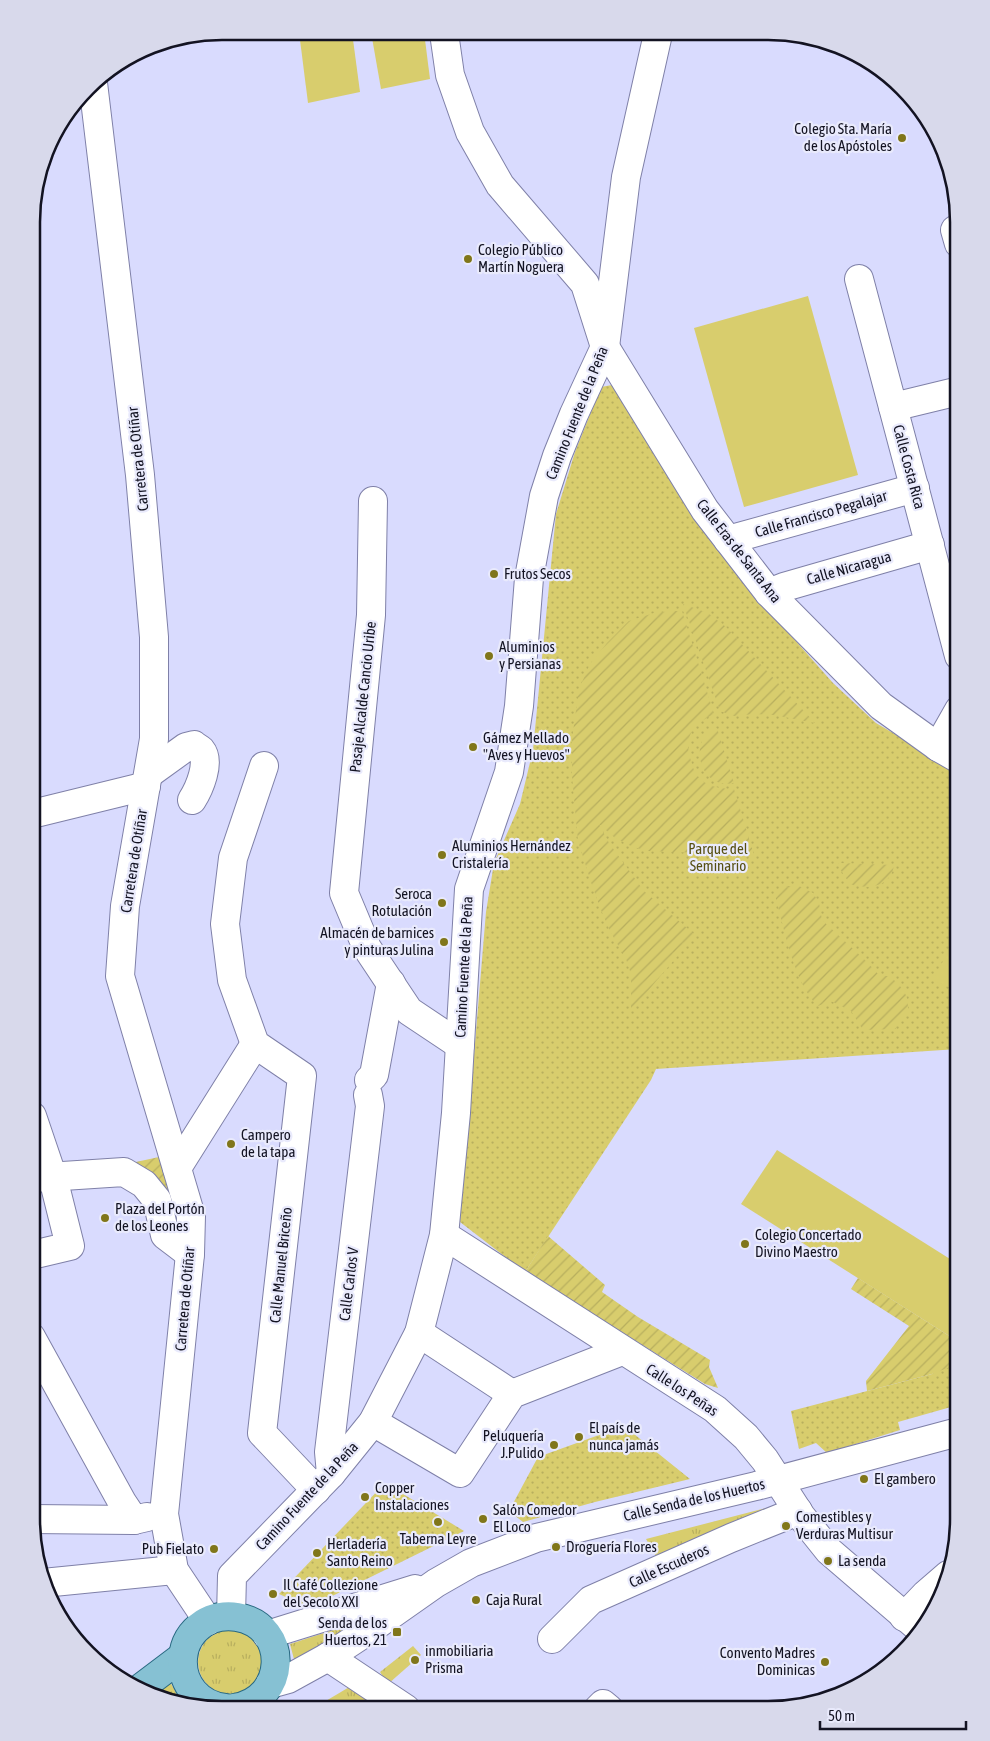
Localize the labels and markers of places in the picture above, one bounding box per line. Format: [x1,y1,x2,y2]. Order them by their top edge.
place label: Colegio Sta. María de los Apóstoles [794,120,892,154]
marker: Colegio Sta. María de los Apóstoles [896,132,908,144]
place label: Colegio Público Martín Noguera [478,241,564,275]
marker: Colegio Público Martín Noguera [462,253,474,265]
place label: Frutos Secos [504,565,571,582]
marker: Frutos Secos [488,568,500,580]
place label: Aluminios y Persianas [499,638,561,672]
marker: Aluminios y Persianas [483,650,495,662]
place label: Gámez Mellado "Aves y Huevos" [483,729,570,763]
marker: Gámez Mellado "Aves y Huevos" [467,741,479,753]
place label: Aluminios Hernández Cristalería [452,837,571,871]
marker: Aluminios Hernández Cristalería [436,849,448,861]
place label: Seroca Rotulación [372,885,432,919]
marker: Seroca Rotulación [436,897,448,909]
place label: Almacén de barnices y pinturas Julina [320,924,434,958]
marker: Almacén de barnices y pinturas Julina [438,936,450,948]
place label: Campero de la tapa [241,1126,295,1160]
marker: Campero de la tapa [225,1138,237,1150]
place label: Plaza del Portón de los Leones [115,1200,205,1234]
marker: Plaza del Portón de los Leones [99,1212,111,1224]
place label: Colegio Concertado Divino Maestro [755,1226,862,1260]
marker: Colegio Concertado Divino Maestro [739,1238,751,1250]
place label: El país de nunca jamás [589,1419,659,1453]
place label: Peluquería J.Pulido [483,1427,544,1461]
marker: El país de nunca jamás [573,1431,585,1443]
marker: Peluquería J.Pulido [548,1439,560,1451]
place label: El gambero [874,1470,936,1487]
marker: El gambero [858,1473,870,1485]
place label: Copper Instalaciones [375,1479,449,1513]
marker: Copper Instalaciones [359,1491,371,1503]
place label: Salón Comedor El Loco [493,1501,577,1535]
place label: Comestibles y Verduras Multisur [796,1508,894,1542]
marker: Salón Comedor El Loco [477,1513,489,1525]
marker: Taberna Leyre [432,1516,444,1528]
marker: Comestibles y Verduras Multisur [780,1520,792,1532]
place label: Taberna Leyre [399,1530,477,1547]
place label: Herladería Santo Reino [327,1535,393,1569]
place label: Droguería Flores [566,1538,657,1555]
place label: Pub Fielato [142,1540,204,1557]
marker: Droguería Flores [550,1541,562,1553]
marker: Pub Fielato [208,1543,220,1555]
marker: Herladería Santo Reino [311,1547,323,1559]
place label: La senda [838,1552,886,1569]
marker: La senda [822,1555,834,1567]
place label: Il Café Collezione del Secolo XXI [283,1576,378,1610]
marker: Il Café Collezione del Secolo XXI [267,1588,279,1600]
place label: Caja Rural [486,1591,542,1608]
marker: Caja Rural [470,1594,482,1606]
place label: Senda de los Huertos, 21 [318,1614,387,1648]
marker: Senda de los Huertos, 21 [391,1626,403,1638]
place label: inmobiliaria Prisma [425,1642,493,1676]
place label: Convento Madres Dominicas [720,1644,815,1678]
marker: inmobiliaria Prisma [409,1654,421,1666]
marker: Convento Madres Dominicas [819,1656,831,1668]

